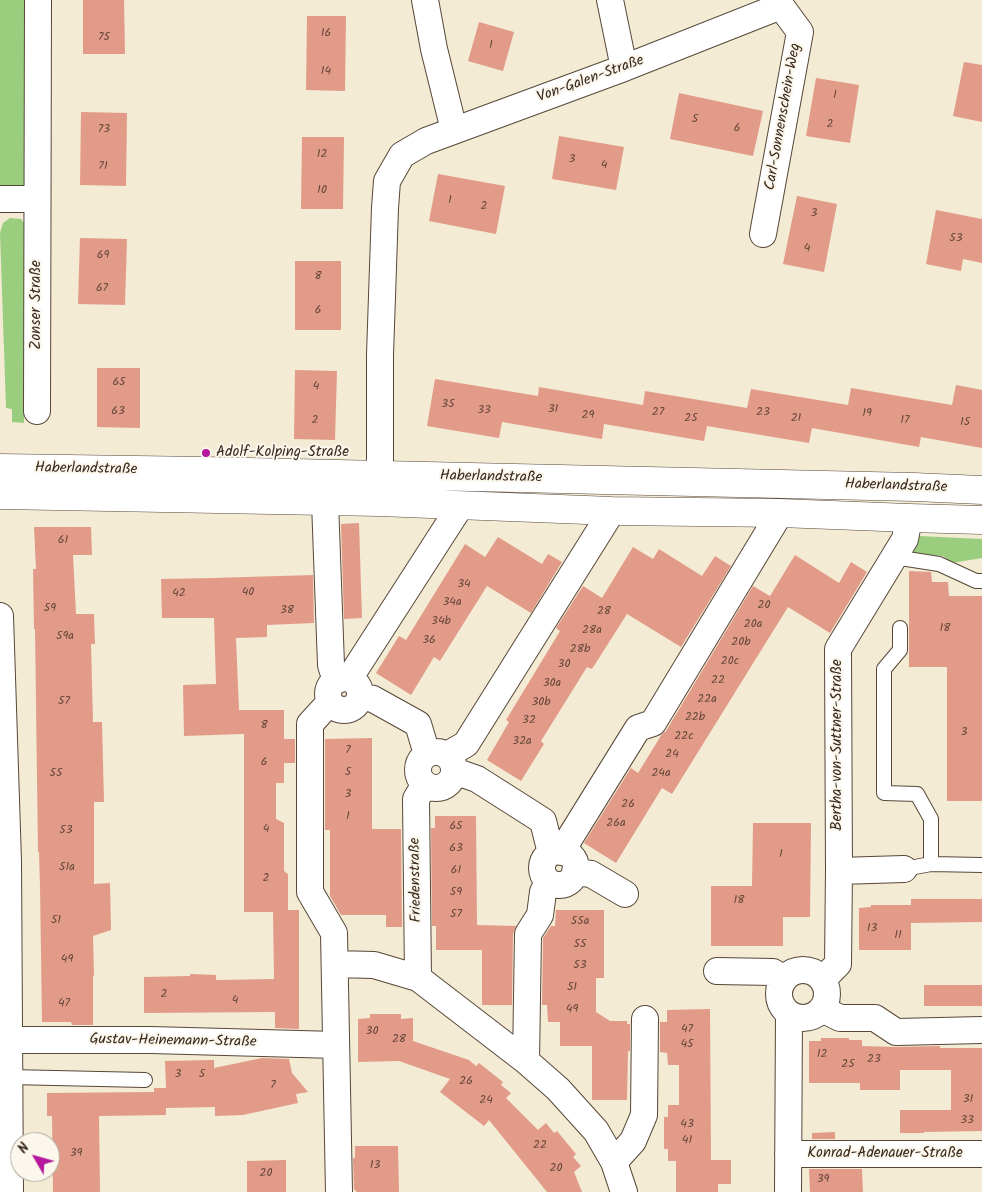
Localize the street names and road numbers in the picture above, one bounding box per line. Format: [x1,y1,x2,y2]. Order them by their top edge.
street label: Carl-Sonnenschein-Weg [762,42,806,192]
street label: Von-Galen-Straße [535,52,647,108]
street label: Zonser Straße [28,260,46,350]
street label: Haberlandstraße [35,460,137,480]
street label: Haberlandstraße [440,468,542,488]
street label: Haberlandstraße [844,476,948,498]
street label: Bertha-von-Suttner-Straße [829,659,847,831]
street label: Friedenstraße [407,837,427,923]
street label: Gustav-Heinemann-Straße [89,1032,257,1052]
street label: Konrad-Adenauer-Straße [807,1145,963,1163]

